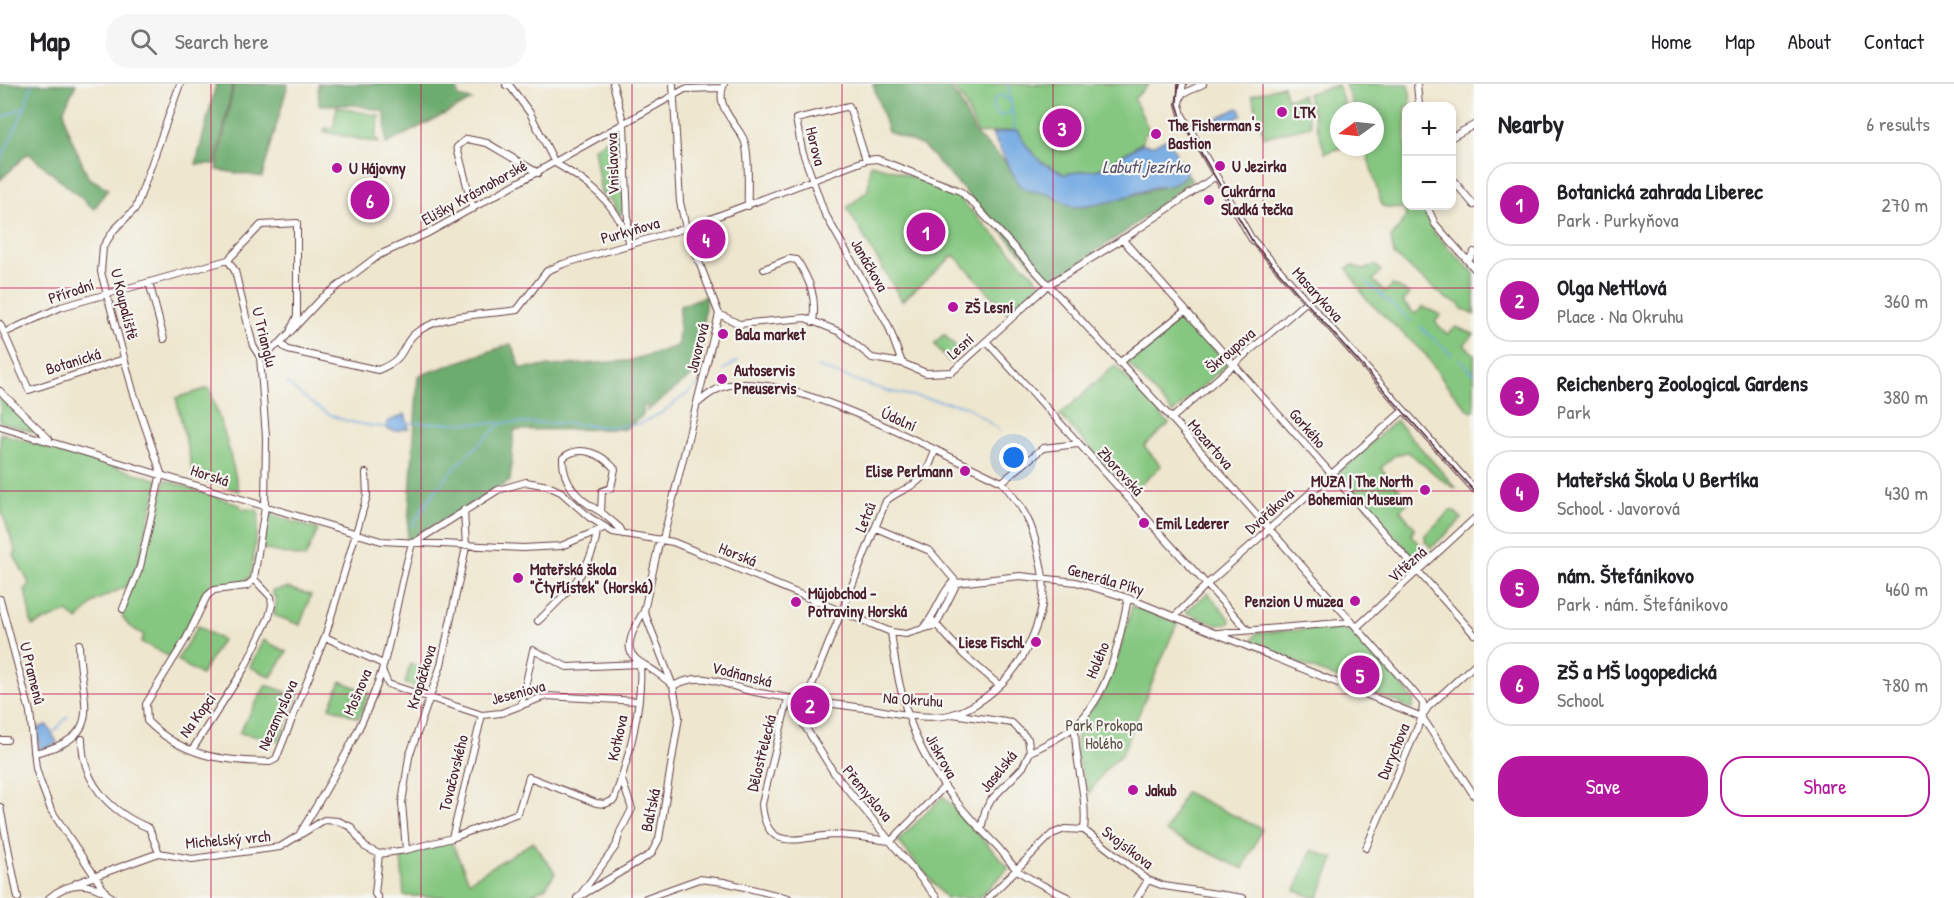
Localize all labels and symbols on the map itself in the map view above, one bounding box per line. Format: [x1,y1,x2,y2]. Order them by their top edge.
place label: LTK [1294,101,1316,123]
north arrow [1330,102,1384,156]
marker: LTK [1275,105,1289,119]
pin: 3 [1042,106,1082,150]
place label: The Fisherman's Bastion [1167,114,1261,154]
street label: Horova [801,124,831,168]
marker: The Fisherman's Bastion [1149,127,1163,141]
street label: Vnislavova [600,133,624,195]
street label: Elišky Krásnohorské [417,154,531,230]
water label: Labutí jezírko [1102,154,1192,179]
place label: U Jezirka [1232,155,1287,177]
place label: U Hájovny [349,157,406,180]
marker: U Jezirka [1213,159,1227,173]
marker: U Hájovny [330,161,344,175]
pin: 6 [350,178,389,222]
place label: Cukrárna Sladká tečka [1221,180,1293,220]
marker: Cukrárna Sladká tečka [1202,193,1216,207]
pin: 1 [906,210,946,254]
street label: Purkyňova [598,211,662,249]
pin: 4 [686,216,726,262]
street label: Janáčkova [846,235,894,295]
street label: Masarykova [1287,262,1349,326]
street label: U Koupaliště [106,266,145,343]
street label: Přírodní [45,273,97,309]
place label: ZŠ Lesní [965,296,1014,318]
marker: ZŠ Lesní [946,300,960,314]
street label: U Trianglu [247,305,283,370]
street label: Javorová [680,321,714,375]
street label: Škroupova [1201,322,1259,378]
place label: Bala market [735,323,806,345]
marker: Bala market [716,327,730,341]
street label: Lesní [942,328,978,364]
street label: Botanická [43,342,103,380]
place label: Autoservis Pneuservis [734,359,797,399]
marker: Autoservis Pneuservis [715,372,729,386]
street label: Údolní [878,402,920,436]
street label: Gorkého [1284,403,1332,453]
street label: Mozartova [1183,414,1239,474]
street label: Zborovská [1093,442,1149,500]
your location [999,443,1028,472]
street label: Horská [188,458,232,492]
place label: Elise Perlmann [866,460,953,482]
marker: Elise Perlmann [958,464,972,478]
place label: MUZA | The North Bohemian Museum [1308,470,1413,510]
street label: Dvořákova [1240,483,1298,539]
marker: MUZA | The North Bohemian Museum [1418,483,1432,497]
street label: Letců [849,498,881,535]
place label: Emil Lederer [1156,512,1230,534]
marker: Emil Lederer [1137,516,1151,530]
street label: Horská [716,536,760,572]
street label: Vítězná [1383,541,1431,587]
place label: Mateřská škola "Čtyřlístek" (Horská) [530,558,654,599]
street label: Generála Píky [1065,558,1147,601]
marker: Mateřská škola "Čtyřlístek" (Horská) [511,571,525,585]
place label: Můjobchod - Potraviny Horská [808,582,908,623]
place label: Penzion U muzea [1245,590,1344,612]
marker: Penzion U muzea [1348,594,1362,608]
marker: Můjobchod - Potraviny Horská [789,595,803,609]
place label: Liese Fischl [959,631,1025,653]
marker: Liese Fischl [1029,635,1043,649]
street label: Holého [1080,638,1114,682]
street label: U Pramenů [15,640,51,707]
street label: Kropáčkova [401,642,441,712]
pin: 5 [1340,652,1380,698]
street label: Vodňanská [710,656,774,692]
street label: Mošnova [337,665,377,719]
street label: Jeseniova [489,674,547,710]
street label: Nezamyslova [252,676,302,754]
pin: 2 [790,682,830,728]
street label: Na Okruhu [882,686,944,712]
street label: Na Kopci [173,688,221,742]
street label: Dělostřelecká [741,712,781,794]
street label: Kotkova [601,713,633,763]
park label: Park Prokopa Holého [1066,714,1142,754]
street label: Durychova [1371,720,1415,782]
street label: Jiskrova [921,730,963,782]
street label: Tovačovského [433,732,473,814]
street label: Jaselská [974,745,1022,797]
street label: Přemyslova [838,760,898,826]
place label: Jakub [1145,779,1177,801]
marker: Jakub [1126,783,1140,797]
street label: Baltská [635,787,665,833]
street label: Svojsíkova [1098,820,1158,874]
street label: Michelský vrch [185,824,272,854]

